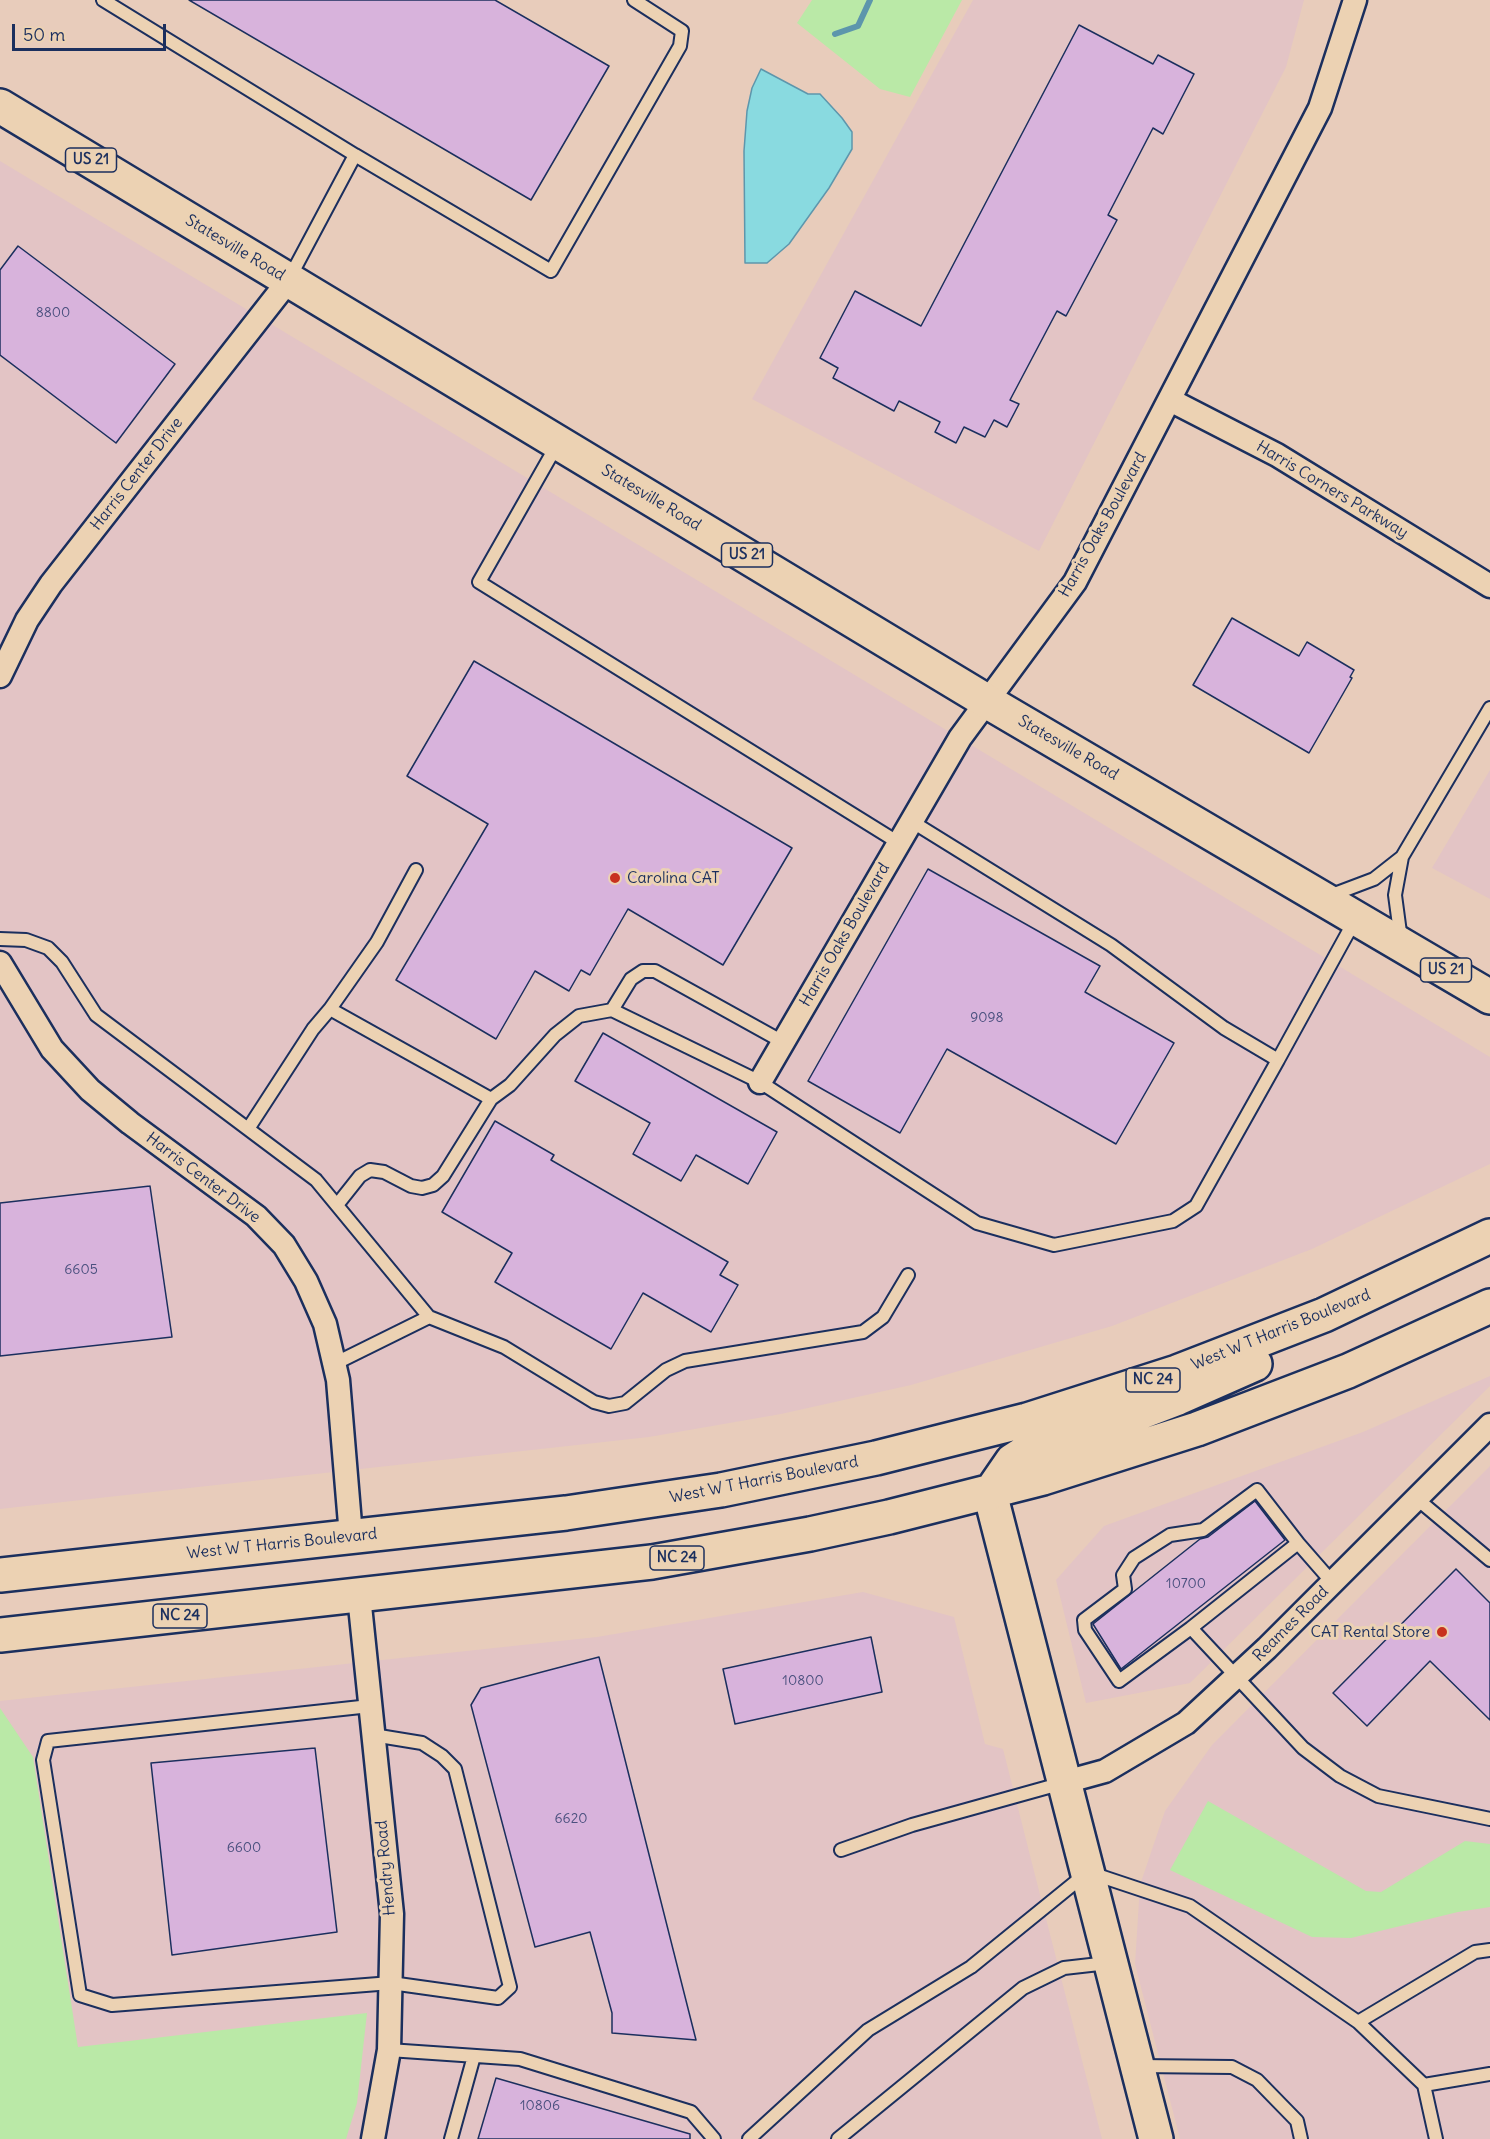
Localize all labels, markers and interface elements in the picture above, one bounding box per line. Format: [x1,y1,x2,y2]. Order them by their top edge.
scale bar [15,12,170,50]
text: 50 m [23,23,65,46]
road number: US 21 [66,148,116,172]
street label: Statesville Road [182,211,288,285]
house number: 8800 [36,305,70,321]
street label: Harris Center Drive [87,414,187,534]
street label: Harris Corners Parkway [1253,437,1411,543]
street label: Harris Oaks Boulevard [1055,449,1151,601]
street label: Statesville Road [598,461,704,535]
road number: US 21 [722,543,772,567]
street label: Statesville Road [1014,712,1122,784]
street label: Harris Oaks Boulevard [796,860,894,1010]
place label: Carolina CAT [627,868,720,888]
marker: Carolina CAT [608,871,622,885]
road number: US 21 [1420,958,1472,982]
house number: 9098 [970,1010,1004,1026]
street label: Harris Center Drive [142,1129,264,1227]
house number: 6605 [64,1262,98,1278]
street label: West W T Harris Boulevard [1189,1285,1373,1375]
road number: NC 24 [1126,1368,1180,1392]
street label: West W T Harris Boulevard [668,1452,860,1508]
street label: West W T Harris Boulevard [186,1524,378,1564]
road number: NC 24 [650,1546,704,1570]
house number: 10700 [1166,1576,1206,1592]
street label: Reames Road [1249,1582,1333,1666]
road number: NC 24 [153,1604,207,1628]
place label: CAT Rental Store [1311,1622,1430,1642]
marker: CAT Rental Store [1435,1625,1449,1639]
house number: 10800 [782,1673,824,1689]
house number: 6620 [554,1811,588,1827]
street label: Hendry Road [372,1820,400,1916]
house number: 6600 [227,1840,261,1856]
house number: 10806 [520,2098,560,2114]

